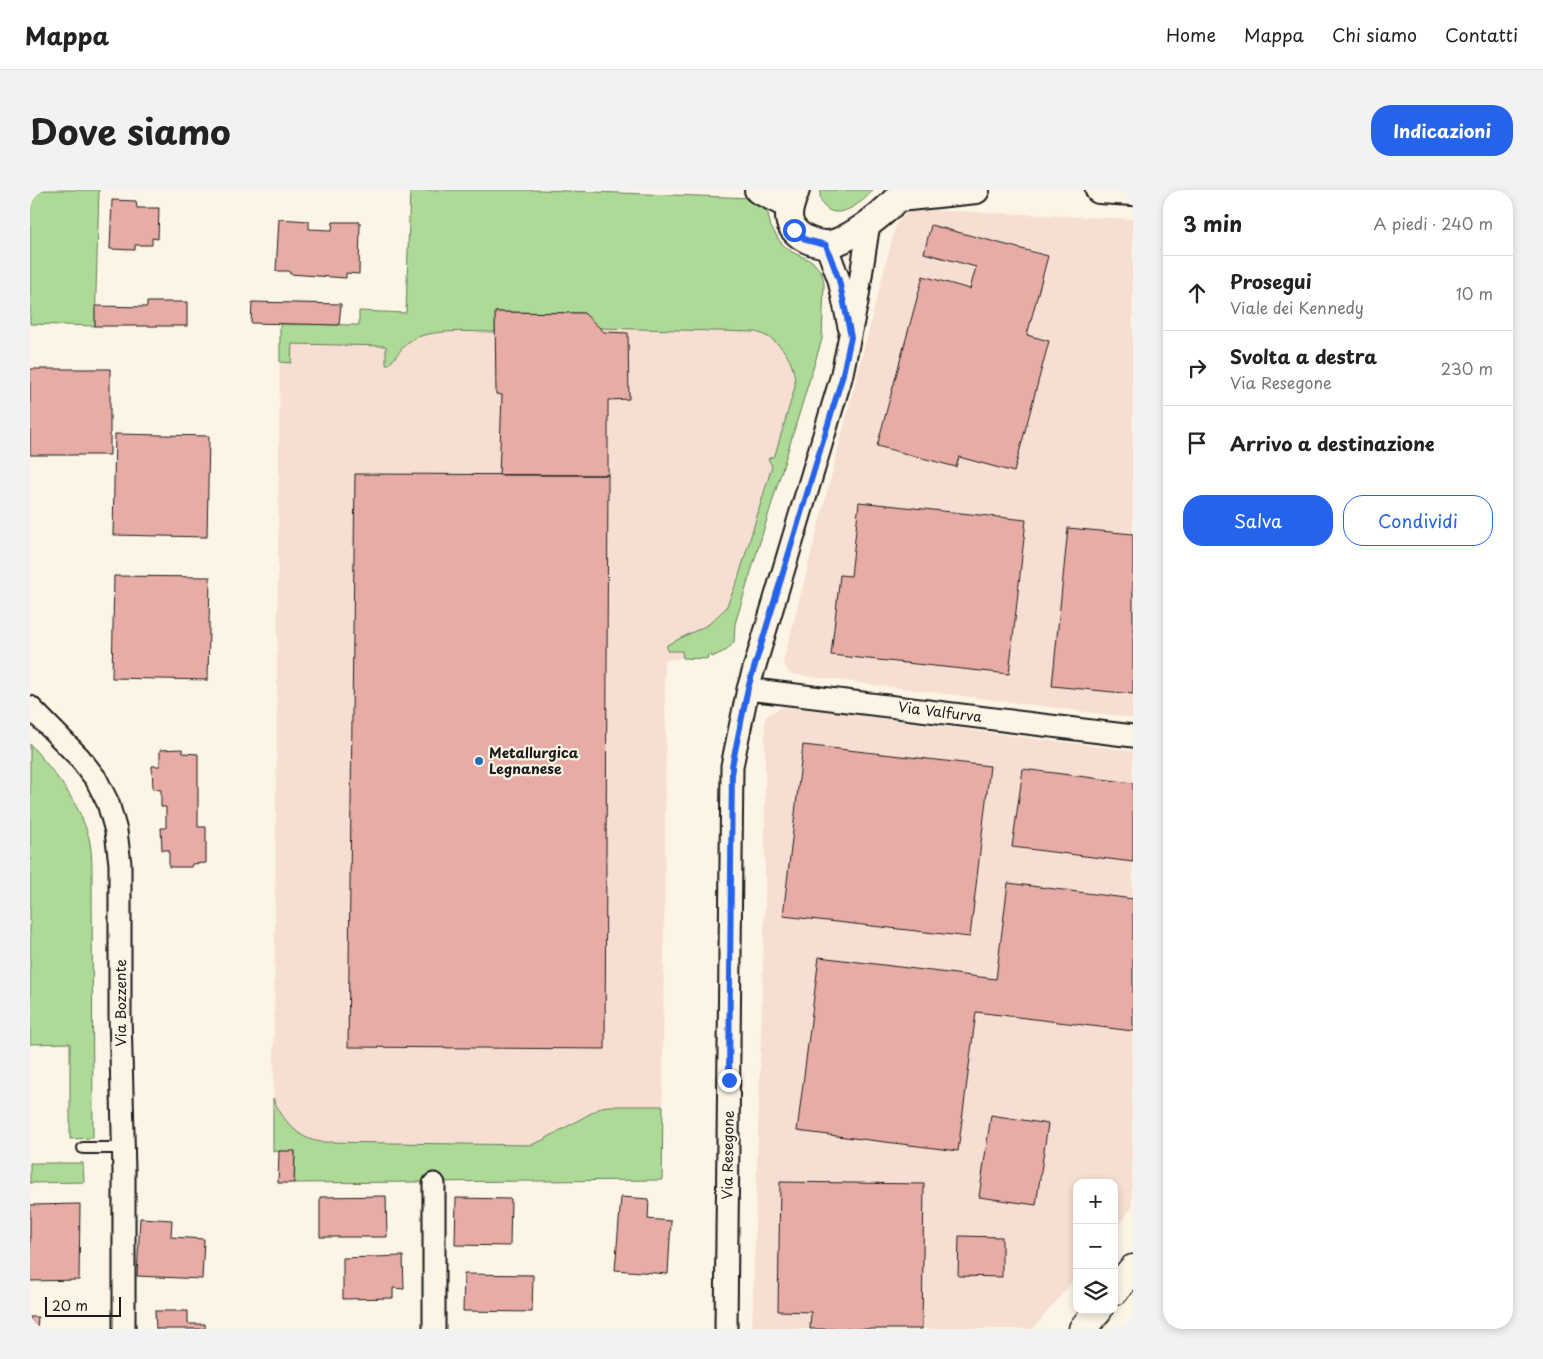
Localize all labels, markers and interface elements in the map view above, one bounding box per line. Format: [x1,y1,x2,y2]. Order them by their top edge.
text: Mappa [25,17,109,53]
text: Home [1166,21,1216,48]
text: Mappa [1244,21,1304,48]
text: Chi siamo [1332,21,1417,48]
text: Contatti [1445,21,1518,48]
text: Dove siamo [30,104,231,157]
button: Indicazioni [1371,105,1513,156]
text: 3 min [1183,207,1242,239]
text: A piedi · 240 m [1374,211,1493,235]
route start [783,219,806,242]
text: Prosegui [1230,267,1312,295]
icon: ahead [1183,279,1211,307]
text: 10 m [1456,281,1493,305]
text: Viale dei Kennedy [1230,295,1364,319]
text: Svolta a destra [1230,342,1377,370]
icon: right [1183,354,1211,382]
text: 230 m [1441,356,1493,380]
text: Via Resegone [1230,370,1332,394]
icon: arrive [1183,429,1211,457]
text: Arrivo a destinazione [1230,429,1435,457]
button: Salva [1183,495,1333,546]
button: Condividi [1343,495,1493,546]
street label: Via Valfurva [897,696,984,727]
place label: Metallurgica Legnanese [489,742,579,779]
marker: Metallurgica Legnanese [473,755,485,767]
street label: Via Bozzente [110,959,131,1047]
route end [718,1069,741,1092]
street label: Via Resegone [716,1110,739,1200]
map controls [1073,1179,1118,1314]
button: + [1073,1179,1118,1224]
button: − [1073,1224,1118,1269]
button: layers [1073,1269,1118,1314]
scale bar [45,1294,121,1317]
text: 20 m [52,1295,88,1316]

